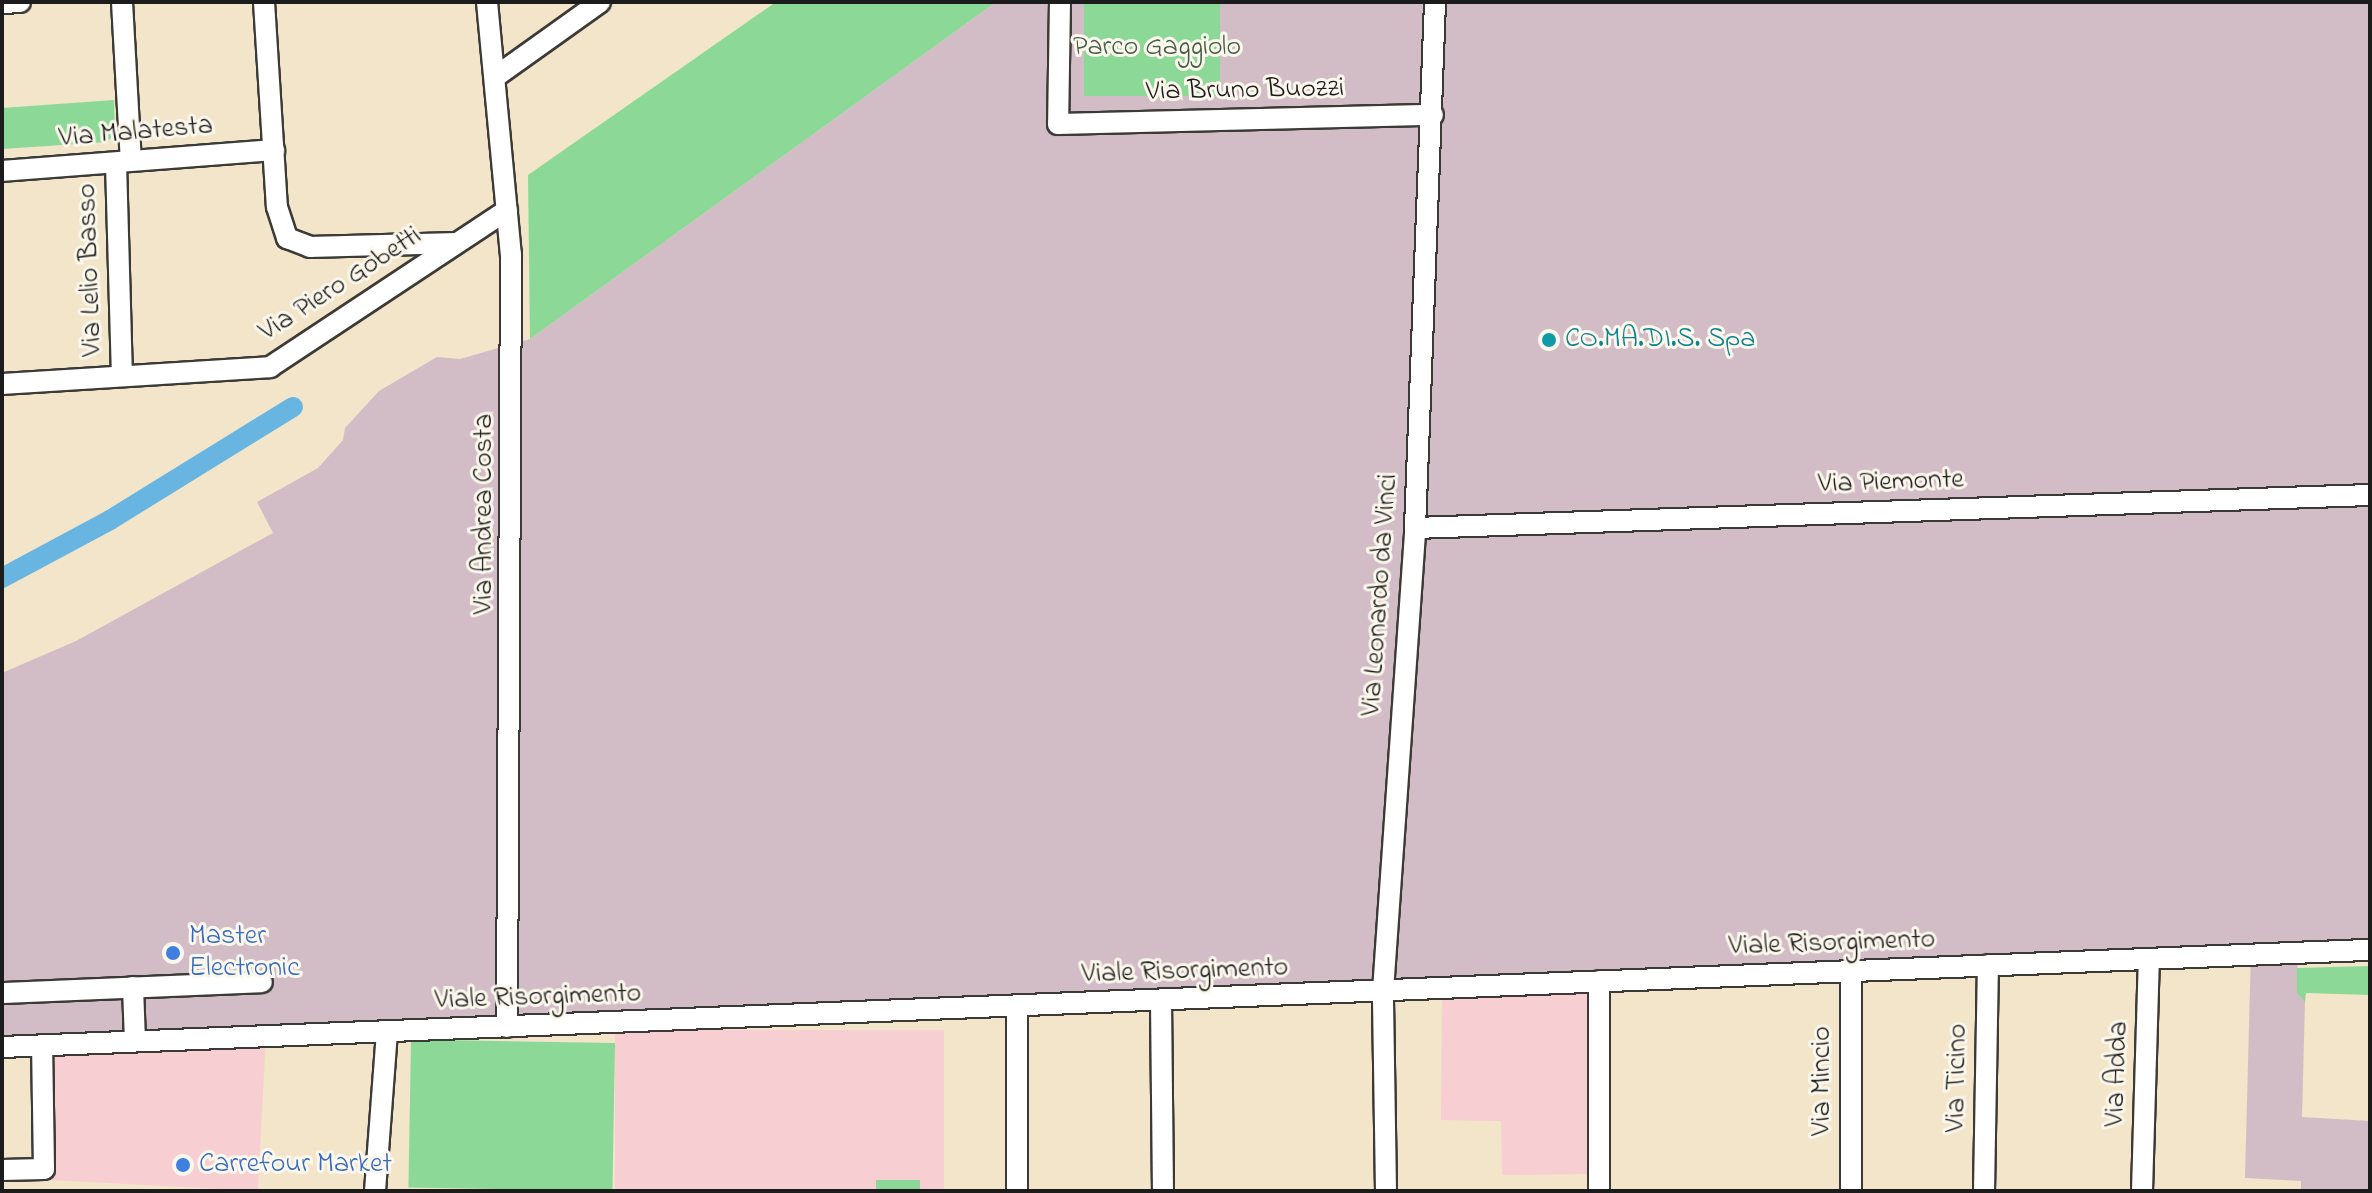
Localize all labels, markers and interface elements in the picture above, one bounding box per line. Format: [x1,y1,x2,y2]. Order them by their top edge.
park label: Parco Gaggiolo [1073,31,1241,65]
street label: Via Bruno Buozzi [1146,72,1344,110]
street label: Via Malatesta [58,110,214,156]
street label: Via Lelio Basso [71,183,111,357]
street label: Via Piero Gobetti [254,220,428,350]
place label: CO.MA.DI.S. Spa [1565,323,1755,357]
marker: CO.MA.DI.S. Spa [1540,331,1558,349]
street label: Via Andrea Costa [468,414,502,614]
street label: Via Piemonte [1818,464,1964,502]
street label: Via Leonardo da Vinci [1356,473,1406,717]
place label: Master Electronic [189,920,300,986]
street label: Viale Risorgimento [1728,924,1936,964]
marker: Master Electronic [164,944,182,962]
street label: Viale Risorgimento [1081,952,1289,992]
street label: Viale Risorgimento [434,978,642,1018]
street label: Via Adda [2099,1021,2137,1127]
street label: Via Ticino [1940,1023,1976,1133]
street label: Via Mincio [1806,1026,1840,1136]
place label: Carrefour Market [199,1148,392,1182]
marker: Carrefour Market [174,1156,192,1174]

